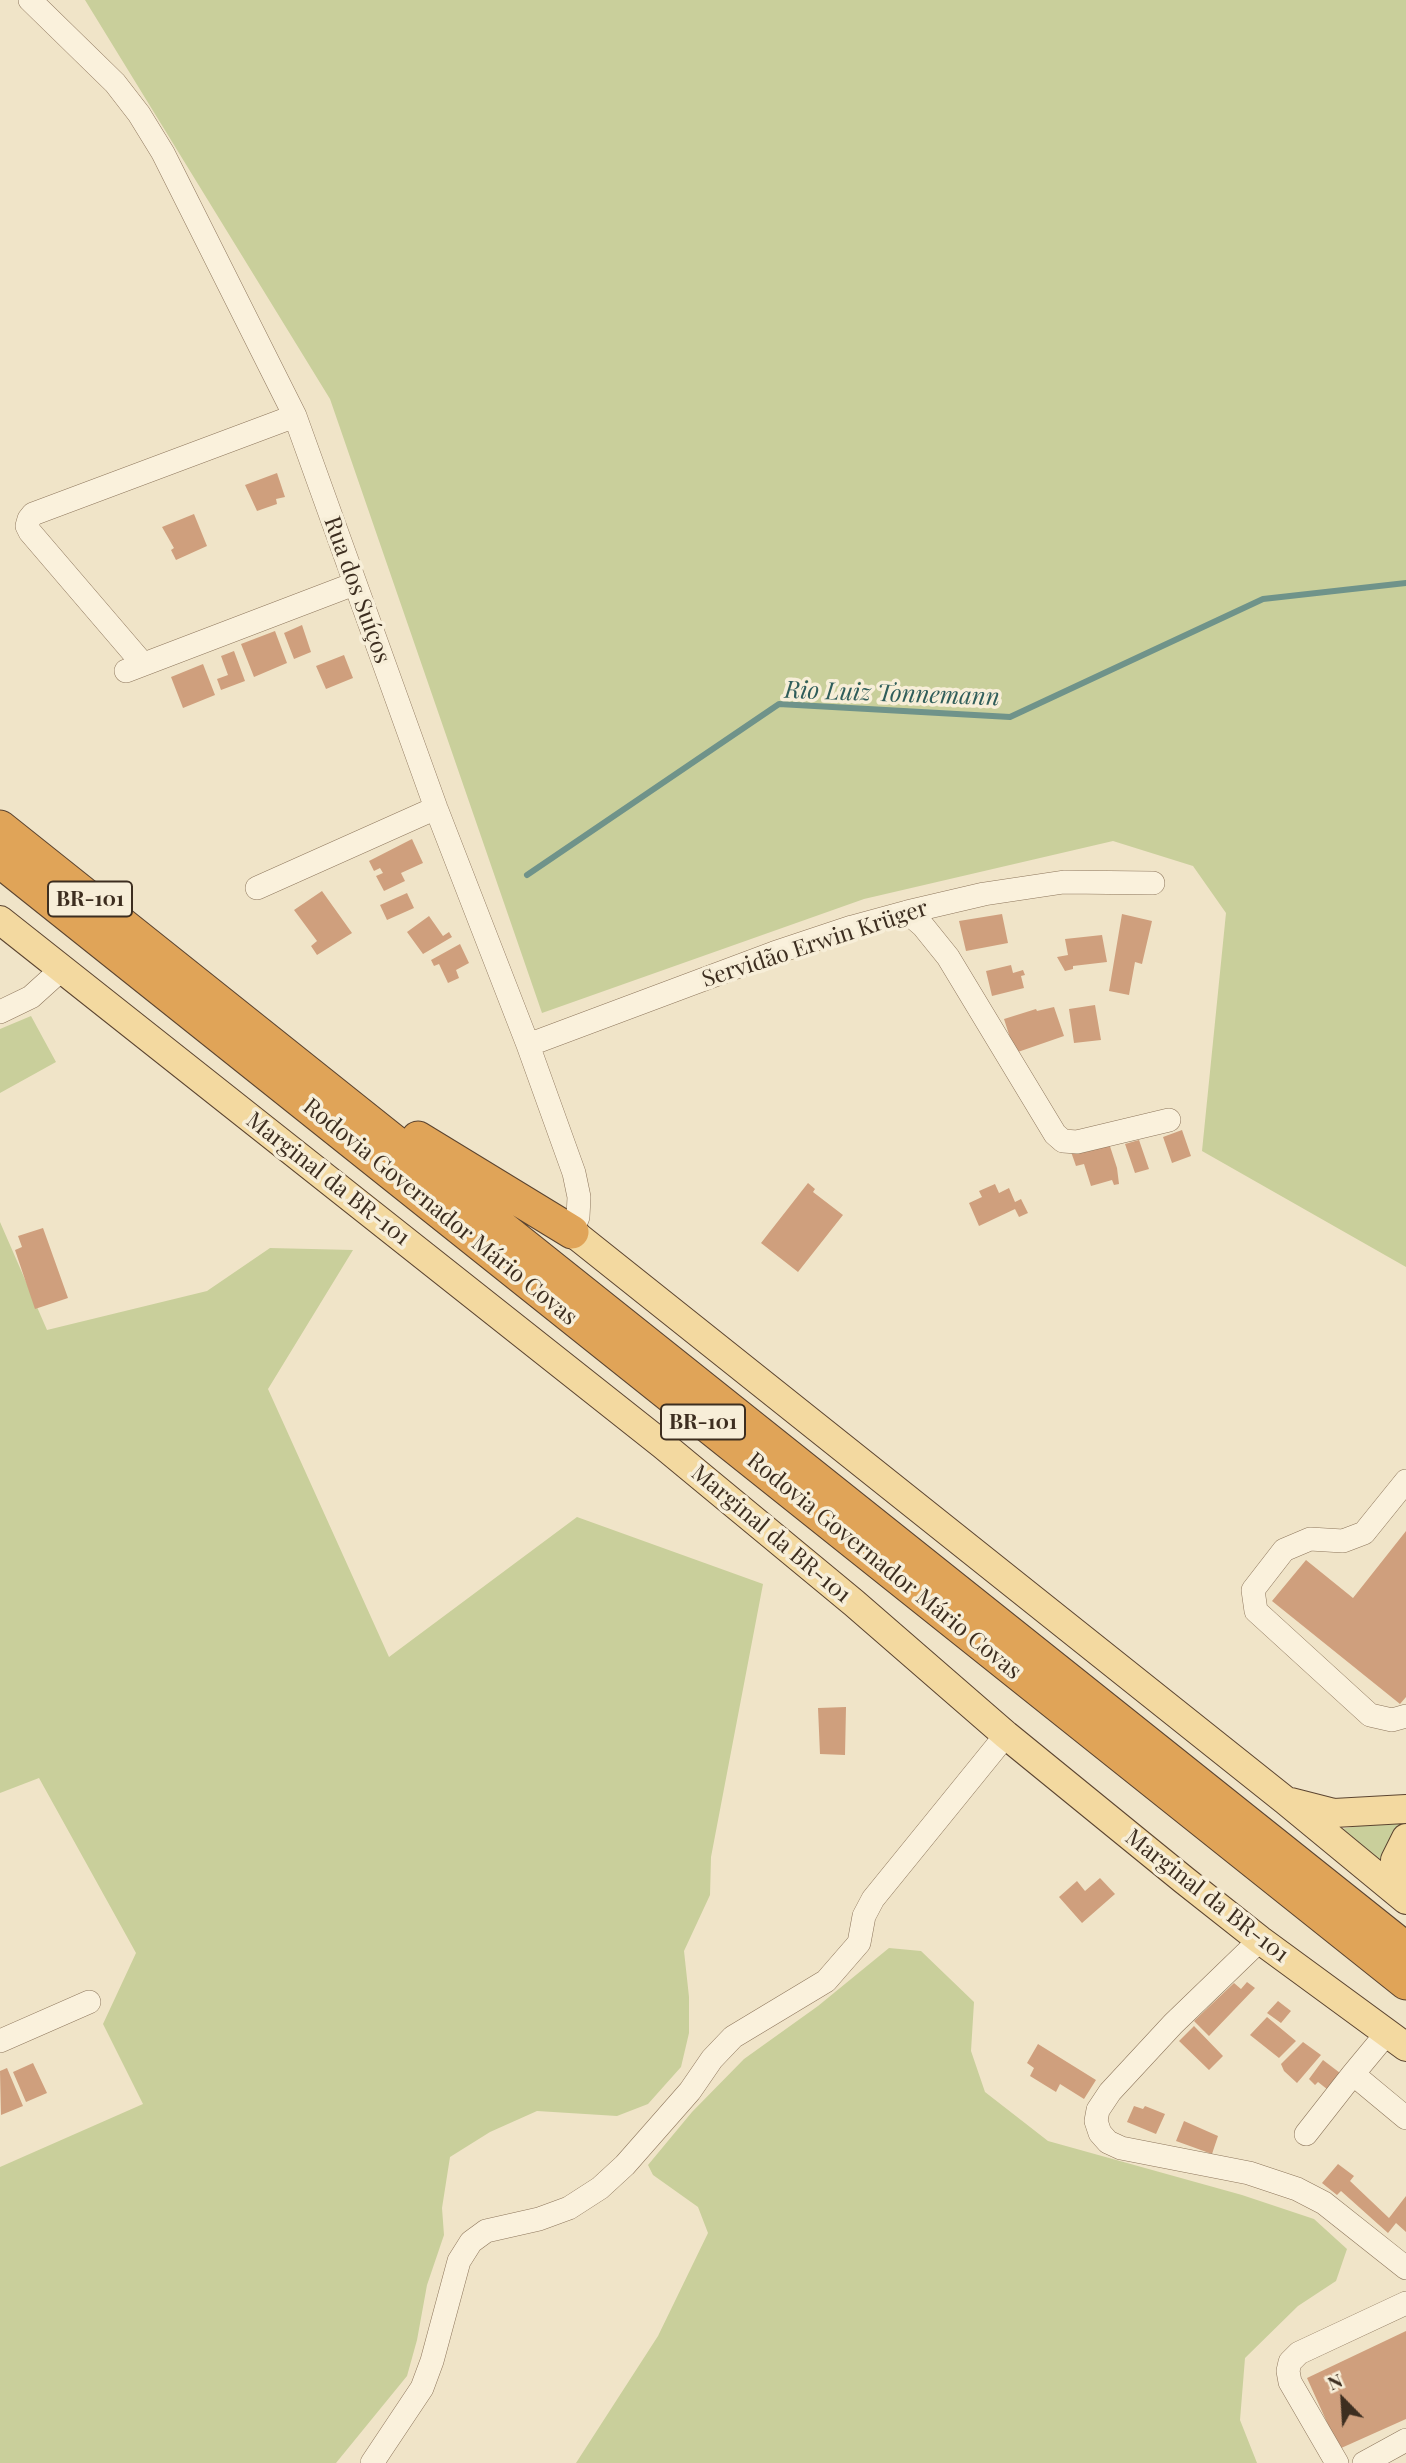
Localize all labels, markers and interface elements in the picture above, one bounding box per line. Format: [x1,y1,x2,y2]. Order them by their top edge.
street label: Rua dos Suíços [318,513,396,667]
water label: Rio Luiz Tonnemann [784,676,1000,712]
road number: BR-101 [48,881,132,916]
street label: Servidão Erwin Krüger [698,894,932,994]
street label: Rodovia Governador Mário Covas [297,1093,583,1331]
street label: Marginal da BR-101 [241,1107,415,1251]
road number: BR-101 [661,1404,745,1440]
street label: Rodovia Governador Mário Covas [741,1447,1027,1685]
street label: Marginal da BR-101 [686,1459,856,1609]
street label: Marginal da BR-101 [1120,1824,1294,1968]
north arrow [1308,2365,1378,2435]
text: N [1323,2366,1346,2395]

